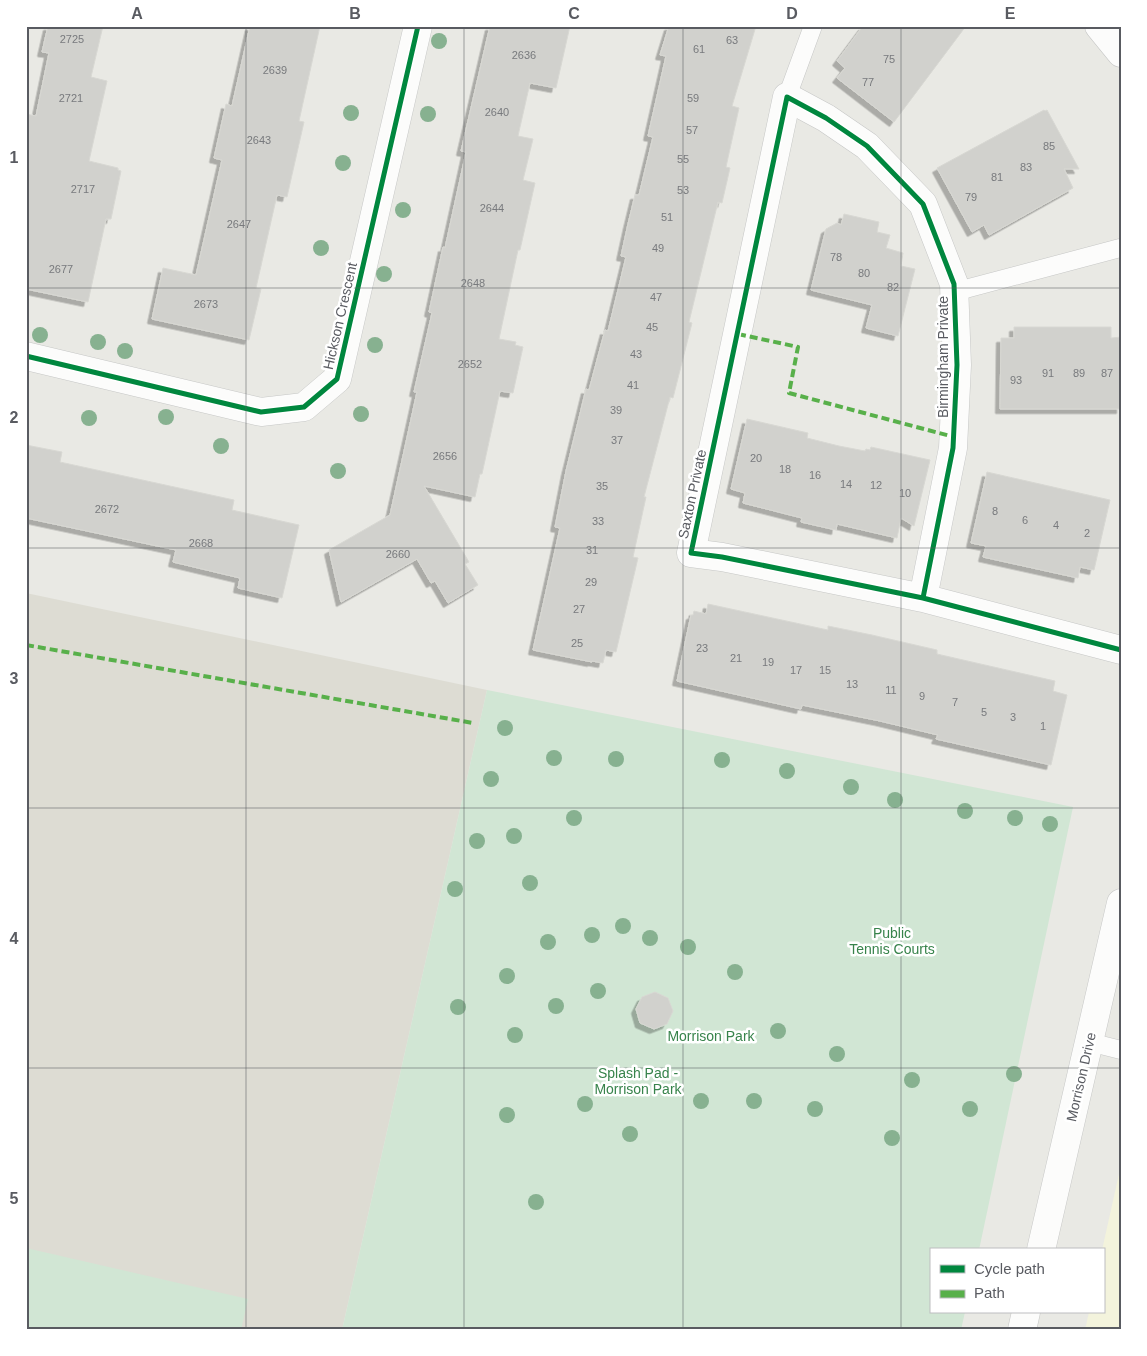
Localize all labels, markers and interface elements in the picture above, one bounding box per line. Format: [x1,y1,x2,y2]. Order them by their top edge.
text: A [131,5,143,22]
text: B [349,5,361,22]
text: C [568,5,580,22]
text: D [786,5,798,22]
text: E [1005,5,1016,22]
house number: 2725 [60,33,84,45]
house number: 63 [726,34,738,46]
house number: 61 [693,43,705,55]
house number: 2636 [512,49,536,61]
house number: 75 [883,53,895,65]
house number: 2639 [263,64,287,76]
house number: 77 [862,76,874,88]
house number: 2721 [59,92,83,104]
house number: 59 [687,92,699,104]
house number: 2640 [485,106,509,118]
house number: 57 [686,124,698,136]
house number: 2643 [247,134,271,146]
house number: 85 [1043,140,1055,152]
text: 1 [10,149,19,166]
house number: 55 [677,153,689,165]
house number: 83 [1020,161,1032,173]
house number: 81 [991,171,1003,183]
house number: 2717 [71,183,95,195]
house number: 53 [677,184,689,196]
house number: 79 [965,191,977,203]
house number: 2644 [480,202,504,214]
house number: 51 [661,211,673,223]
house number: 2647 [227,218,251,230]
house number: 49 [652,242,664,254]
house number: 78 [830,251,842,263]
street label: Hickson Crescent [320,261,360,371]
house number: 2677 [49,263,73,275]
house number: 80 [858,267,870,279]
house number: 2648 [461,277,485,289]
house number: 82 [887,281,899,293]
house number: 47 [650,291,662,303]
street label: Birmingham Private [935,296,951,418]
house number: 2673 [194,298,218,310]
house number: 45 [646,321,658,333]
house number: 43 [630,348,642,360]
house number: 2652 [458,358,482,370]
house number: 91 [1042,367,1054,379]
house number: 89 [1073,367,1085,379]
house number: 87 [1101,367,1113,379]
house number: 93 [1010,374,1022,386]
house number: 41 [627,379,639,391]
house number: 39 [610,404,622,416]
text: 2 [10,409,19,426]
house number: 37 [611,434,623,446]
street label: Saxton Private [675,448,709,540]
house number: 2656 [433,450,457,462]
house number: 20 [750,452,762,464]
house number: 18 [779,463,791,475]
house number: 16 [809,469,821,481]
house number: 14 [840,478,852,490]
house number: 12 [870,479,882,491]
house number: 35 [596,480,608,492]
house number: 10 [899,487,911,499]
house number: 2672 [95,503,119,515]
house number: 8 [992,505,998,517]
house number: 6 [1022,514,1028,526]
house number: 33 [592,515,604,527]
house number: 4 [1053,519,1059,531]
house number: 2 [1084,527,1090,539]
house number: 2668 [189,537,213,549]
house number: 31 [586,544,598,556]
house number: 2660 [386,548,410,560]
house number: 29 [585,576,597,588]
house number: 27 [573,603,585,615]
house number: 25 [571,637,583,649]
house number: 23 [696,642,708,654]
house number: 21 [730,652,742,664]
house number: 19 [762,656,774,668]
house number: 17 [790,664,802,676]
house number: 15 [819,664,831,676]
text: 3 [10,670,19,687]
house number: 13 [846,678,858,690]
house number: 11 [885,684,897,696]
house number: 9 [919,690,925,702]
house number: 7 [952,696,958,708]
house number: 5 [981,706,987,718]
house number: 3 [1010,711,1016,723]
house number: 1 [1040,720,1046,732]
park label: Public Tennis Courts [849,925,935,957]
text: 4 [10,930,19,947]
park label: Morrison Park [667,1028,756,1044]
street label: Morrison Drive [1063,1031,1099,1123]
park label: Splash Pad - Morrison Park [594,1065,683,1097]
text: 5 [10,1190,19,1207]
legend [930,1248,1104,1314]
text: Cycle path [974,1260,1045,1277]
text: Path [974,1284,1005,1301]

